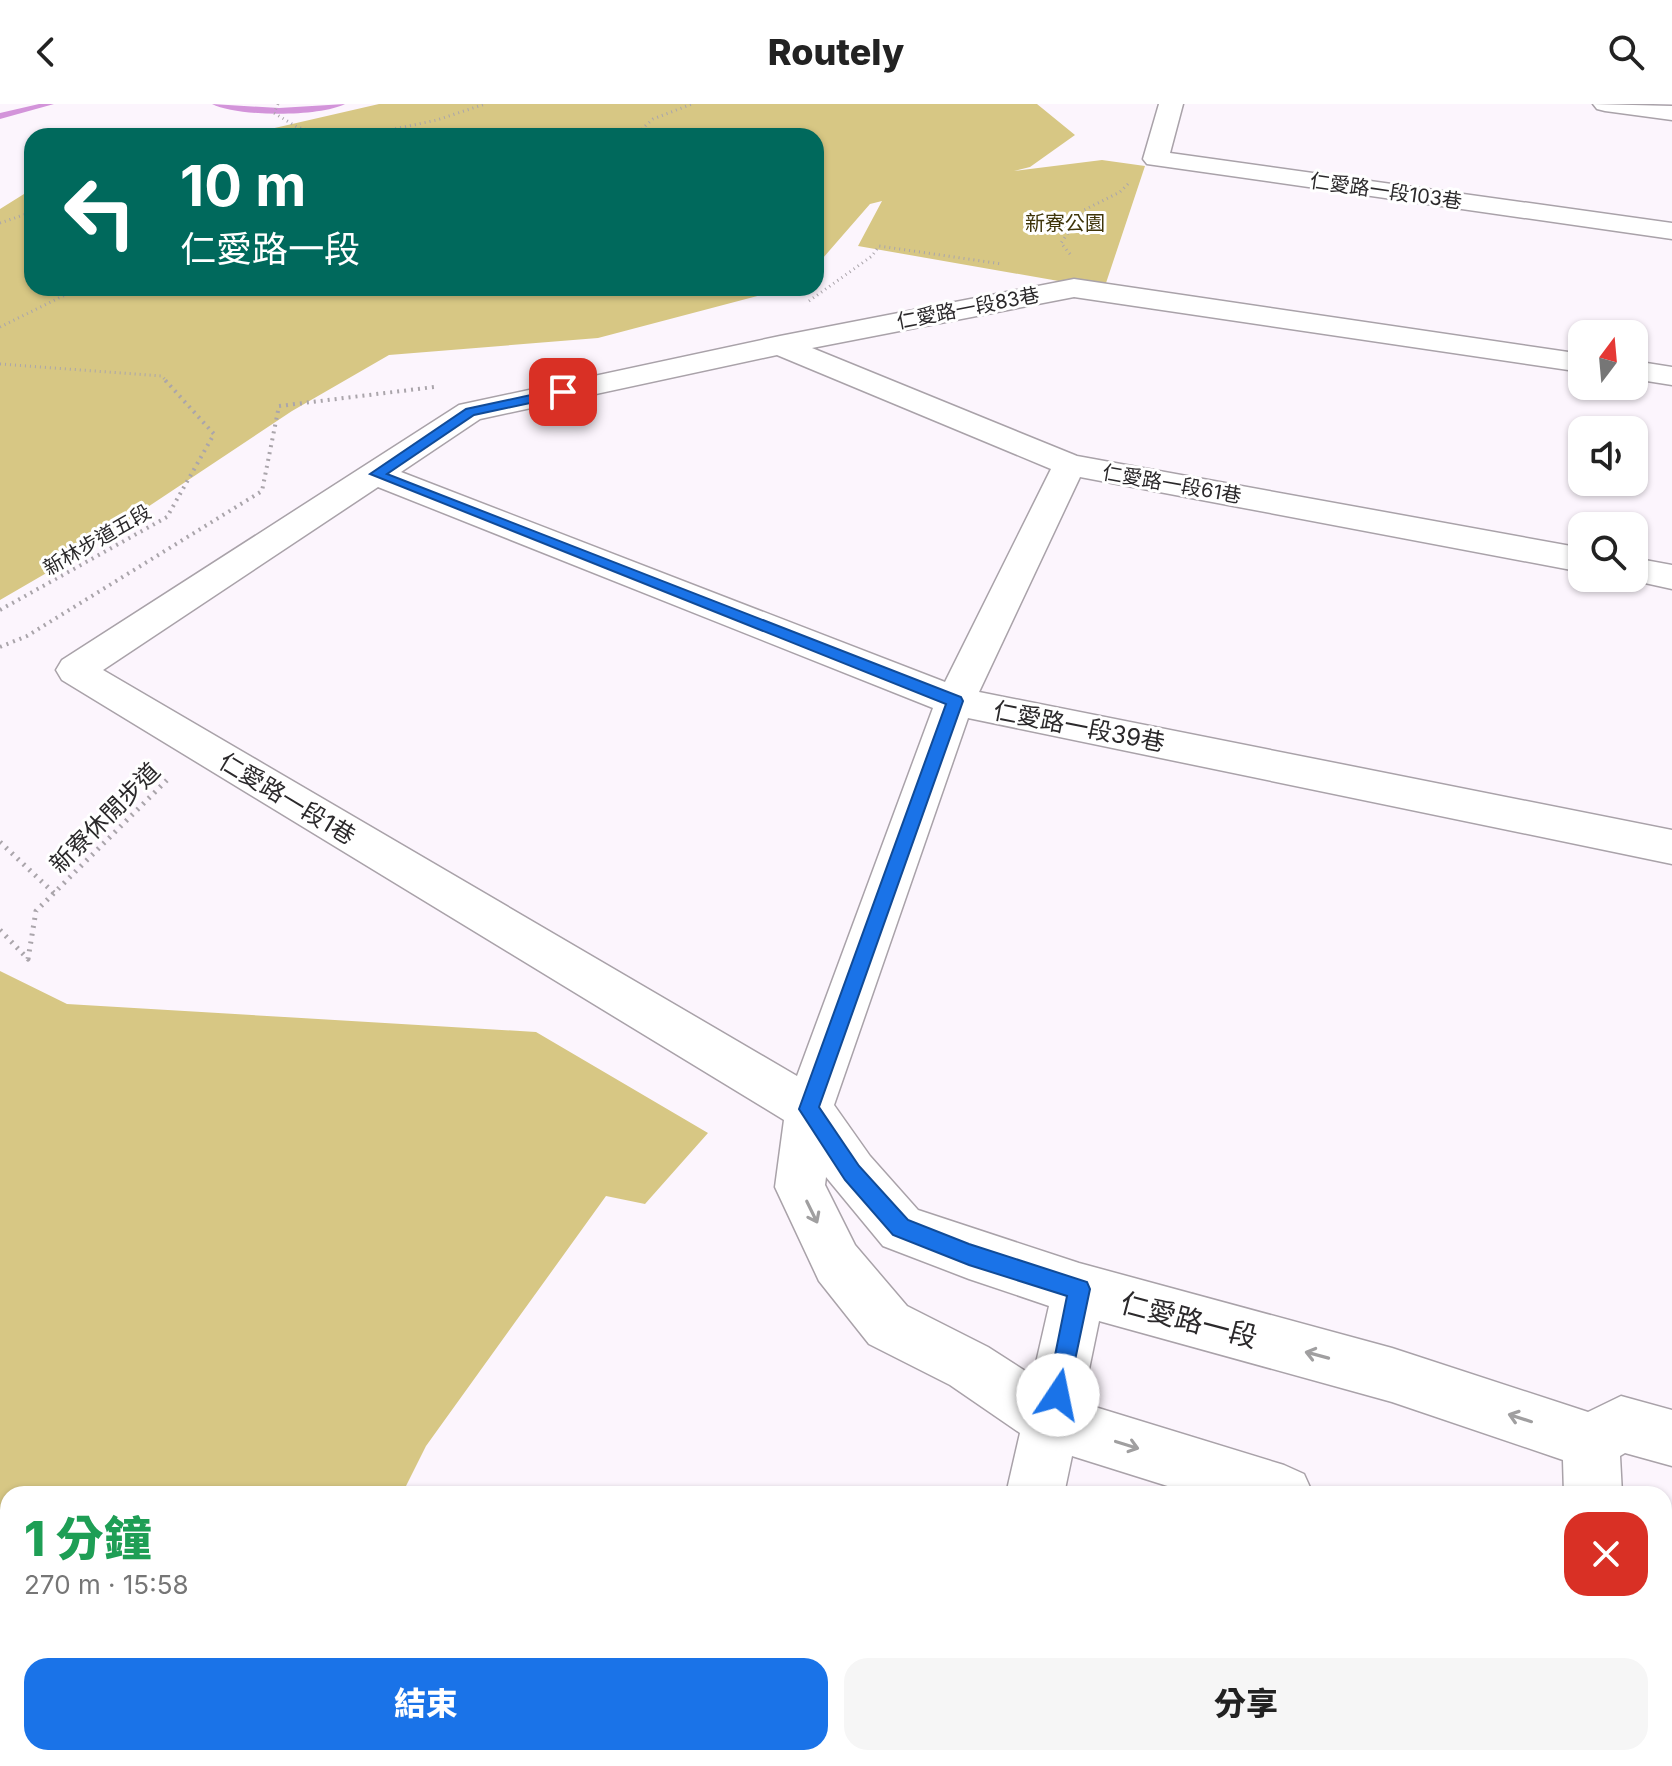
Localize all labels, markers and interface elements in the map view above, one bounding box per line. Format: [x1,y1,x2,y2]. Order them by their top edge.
icon: back [24,30,68,74]
text: Routely [768,30,904,74]
icon: search [1604,30,1648,74]
text: 10 m [180,152,306,220]
icon: left [48,160,152,264]
street label: 仁愛路一段103巷 [1309,168,1463,214]
park label: 新寮公園 [1025,211,1105,235]
text: 仁愛路一段 [180,227,360,271]
street label: 仁愛路一段83巷 [895,282,1041,334]
north arrow [1568,320,1648,400]
map controls [1568,320,1648,592]
pin [529,358,597,426]
icon: arrive [541,370,585,414]
button: sound [1568,416,1648,496]
street label: 仁愛路一段61巷 [1101,460,1243,508]
street label: 新林步道五段 [39,500,155,580]
button: search [1568,512,1648,592]
street label: 仁愛路一段39巷 [991,696,1167,757]
street label: 仁愛路一段1巷 [214,747,361,851]
street label: 新寮休閒步道 [43,756,166,879]
one-way arrow [805,1199,820,1223]
street label: 仁愛路一段 [1117,1285,1261,1355]
one-way arrow [1304,1346,1330,1361]
position arrow [1016,1353,1100,1437]
one-way arrow [1508,1410,1534,1425]
one-way arrow [1114,1438,1140,1453]
text: 1 分鐘 [24,1509,152,1568]
button: close [1564,1512,1648,1596]
text: 270 m · 15:58 [24,1569,189,1600]
button: 結束 [24,1658,828,1750]
button: 分享 [844,1658,1648,1750]

